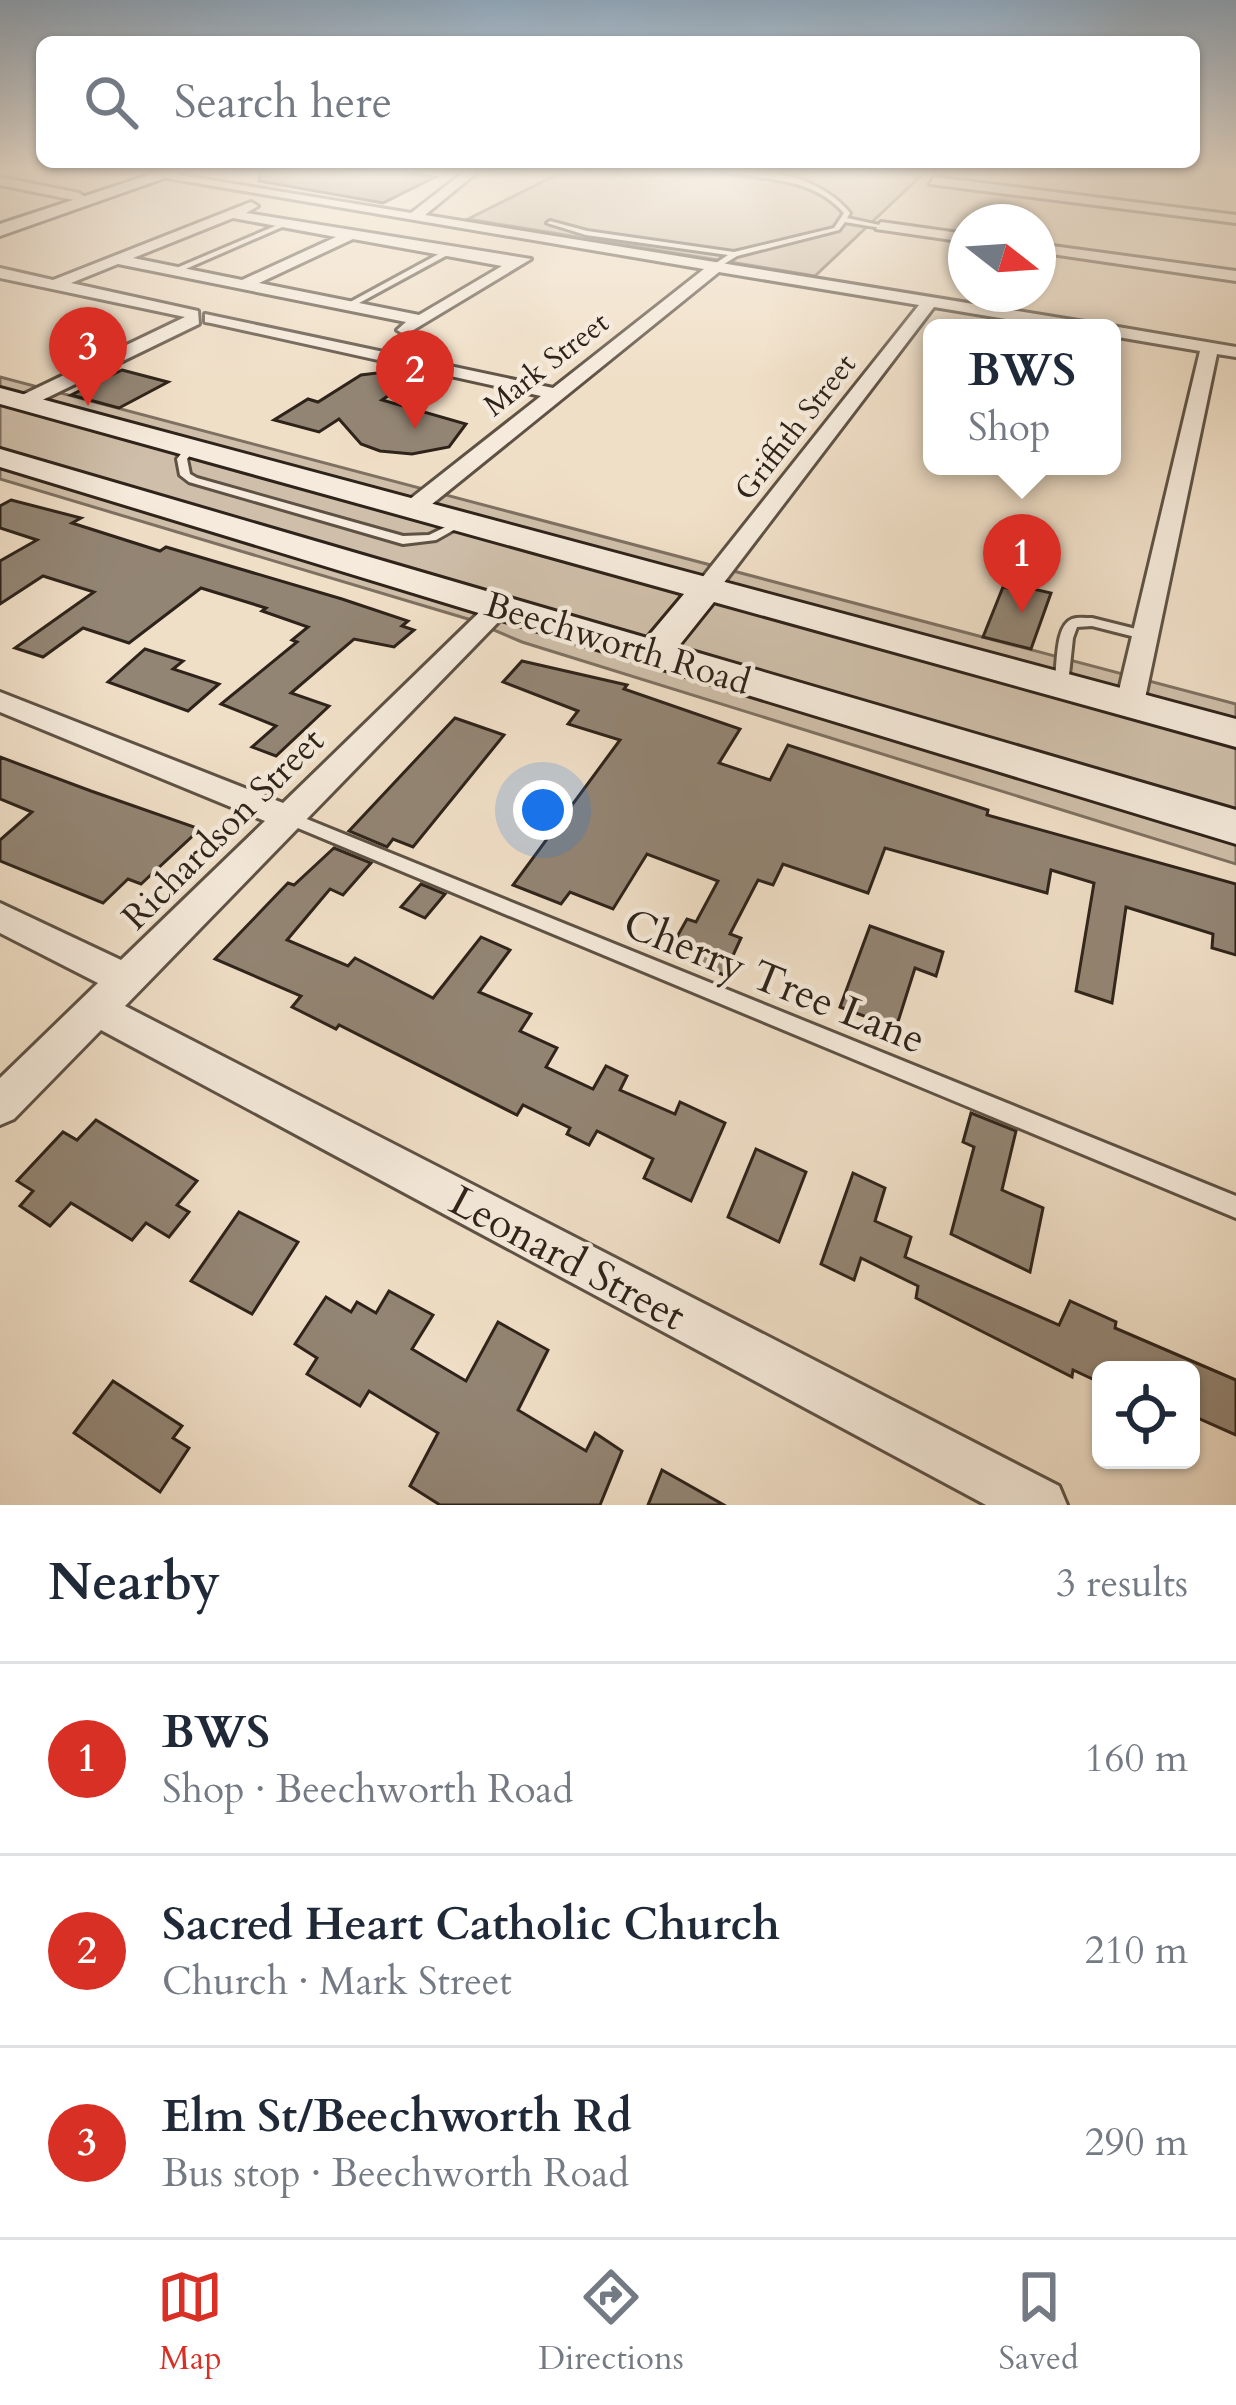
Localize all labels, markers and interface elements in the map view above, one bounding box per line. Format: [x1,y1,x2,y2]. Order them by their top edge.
search box [36,36,1200,168]
icon: search [78,69,144,135]
text: Search here [174,72,392,133]
north arrow [948,204,1056,312]
street label: Mark Street [475,302,618,426]
pin: 3 [49,307,127,406]
popup [923,319,1121,475]
pin: 2 [376,330,454,429]
text: BWS [968,340,1076,401]
street label: Griffith Street [725,345,866,509]
text: Shop [968,401,1051,454]
pin: 1 [983,514,1061,613]
street label: Beechworth Road [479,580,756,707]
street label: Richardson Street [111,717,335,941]
your location [513,780,573,840]
street label: Cherry Tree Lane [615,895,934,1068]
street label: Leonard Street [439,1172,695,1344]
map controls [1092,1361,1200,1469]
button: locate [1092,1361,1200,1469]
text: Nearby [48,1548,220,1618]
text: 3 results [1056,1557,1188,1610]
text: BWS [162,1702,270,1763]
text: 1 [77,1732,97,1785]
text: 160 m [1085,1732,1188,1785]
text: Shop · Beechworth Road [162,1763,573,1816]
text: Sacred Heart Catholic Church [162,1894,780,1955]
text: 2 [77,1924,97,1977]
text: 210 m [1085,1924,1188,1977]
text: Church · Mark Street [162,1955,512,2008]
text: Elm St/Beechworth Rd [162,2086,632,2147]
text: 3 [77,2116,97,2169]
text: 290 m [1085,2116,1188,2169]
text: Bus stop · Beechworth Road [162,2147,629,2200]
tab: Map [157,2264,223,2381]
tab: Directions [538,2264,684,2381]
tab: Saved [999,2264,1079,2381]

